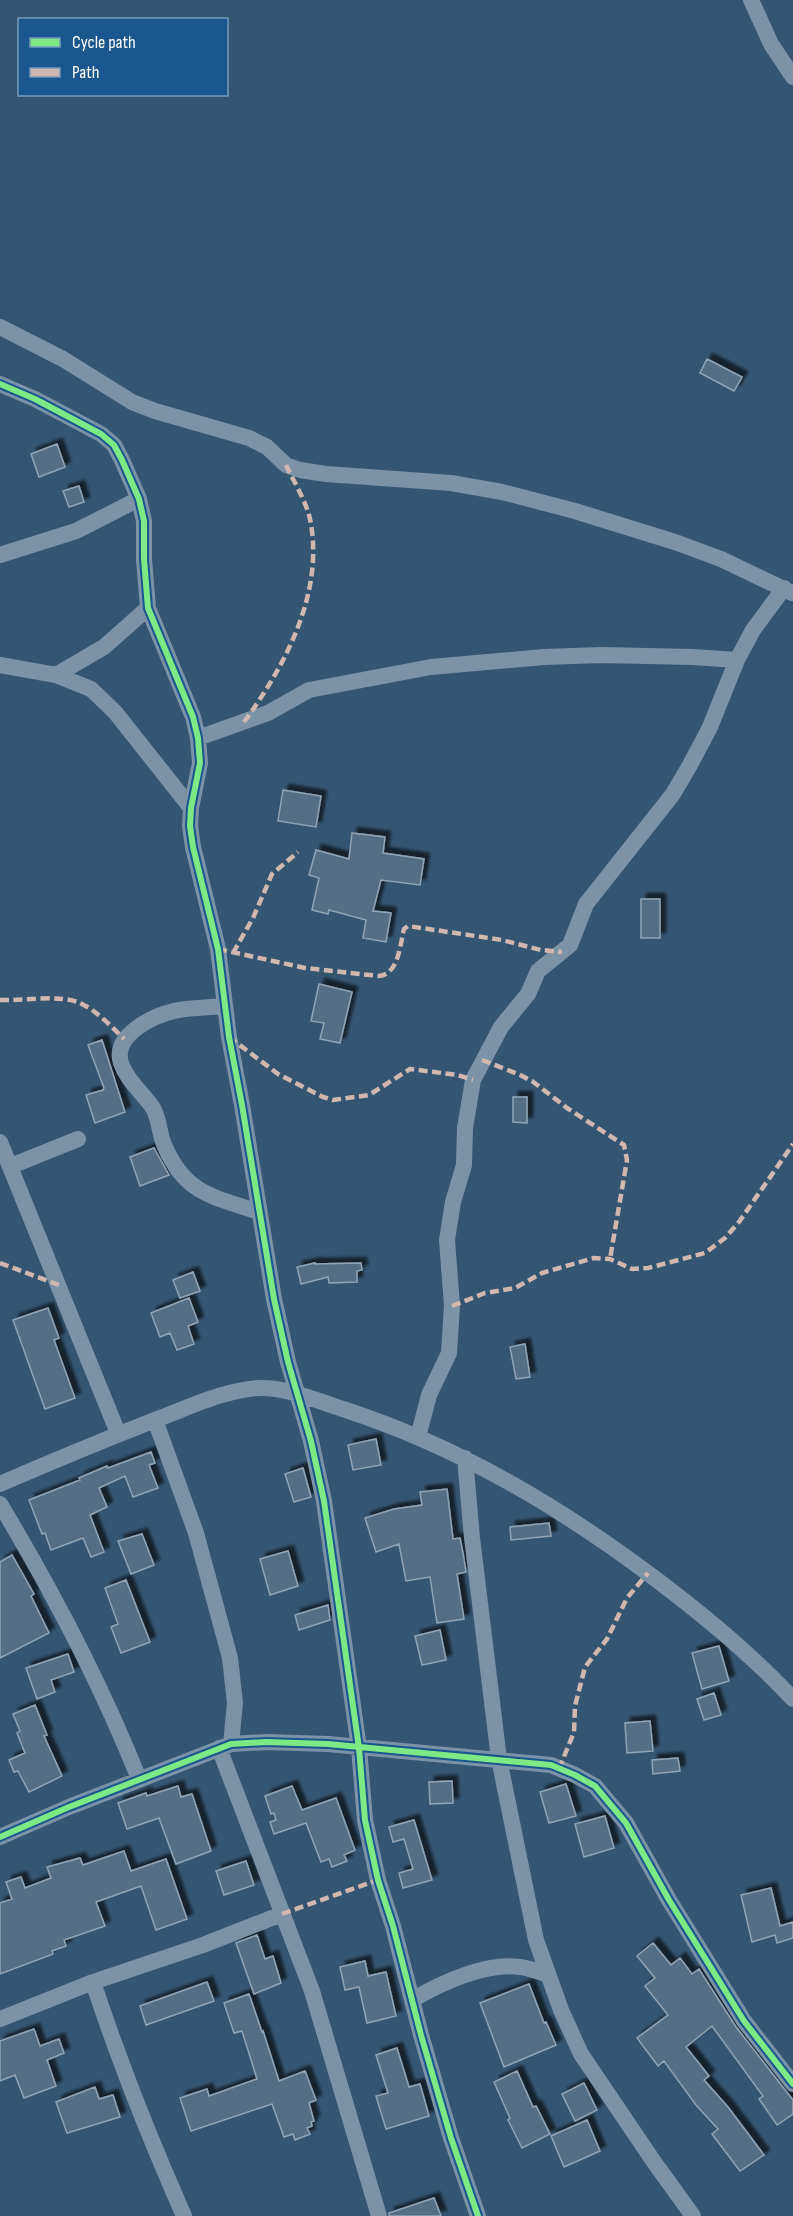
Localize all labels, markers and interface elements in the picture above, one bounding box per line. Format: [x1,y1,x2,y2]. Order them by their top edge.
legend [18,18,228,96]
text: Cycle path [72,32,136,53]
text: Path [72,62,100,83]

